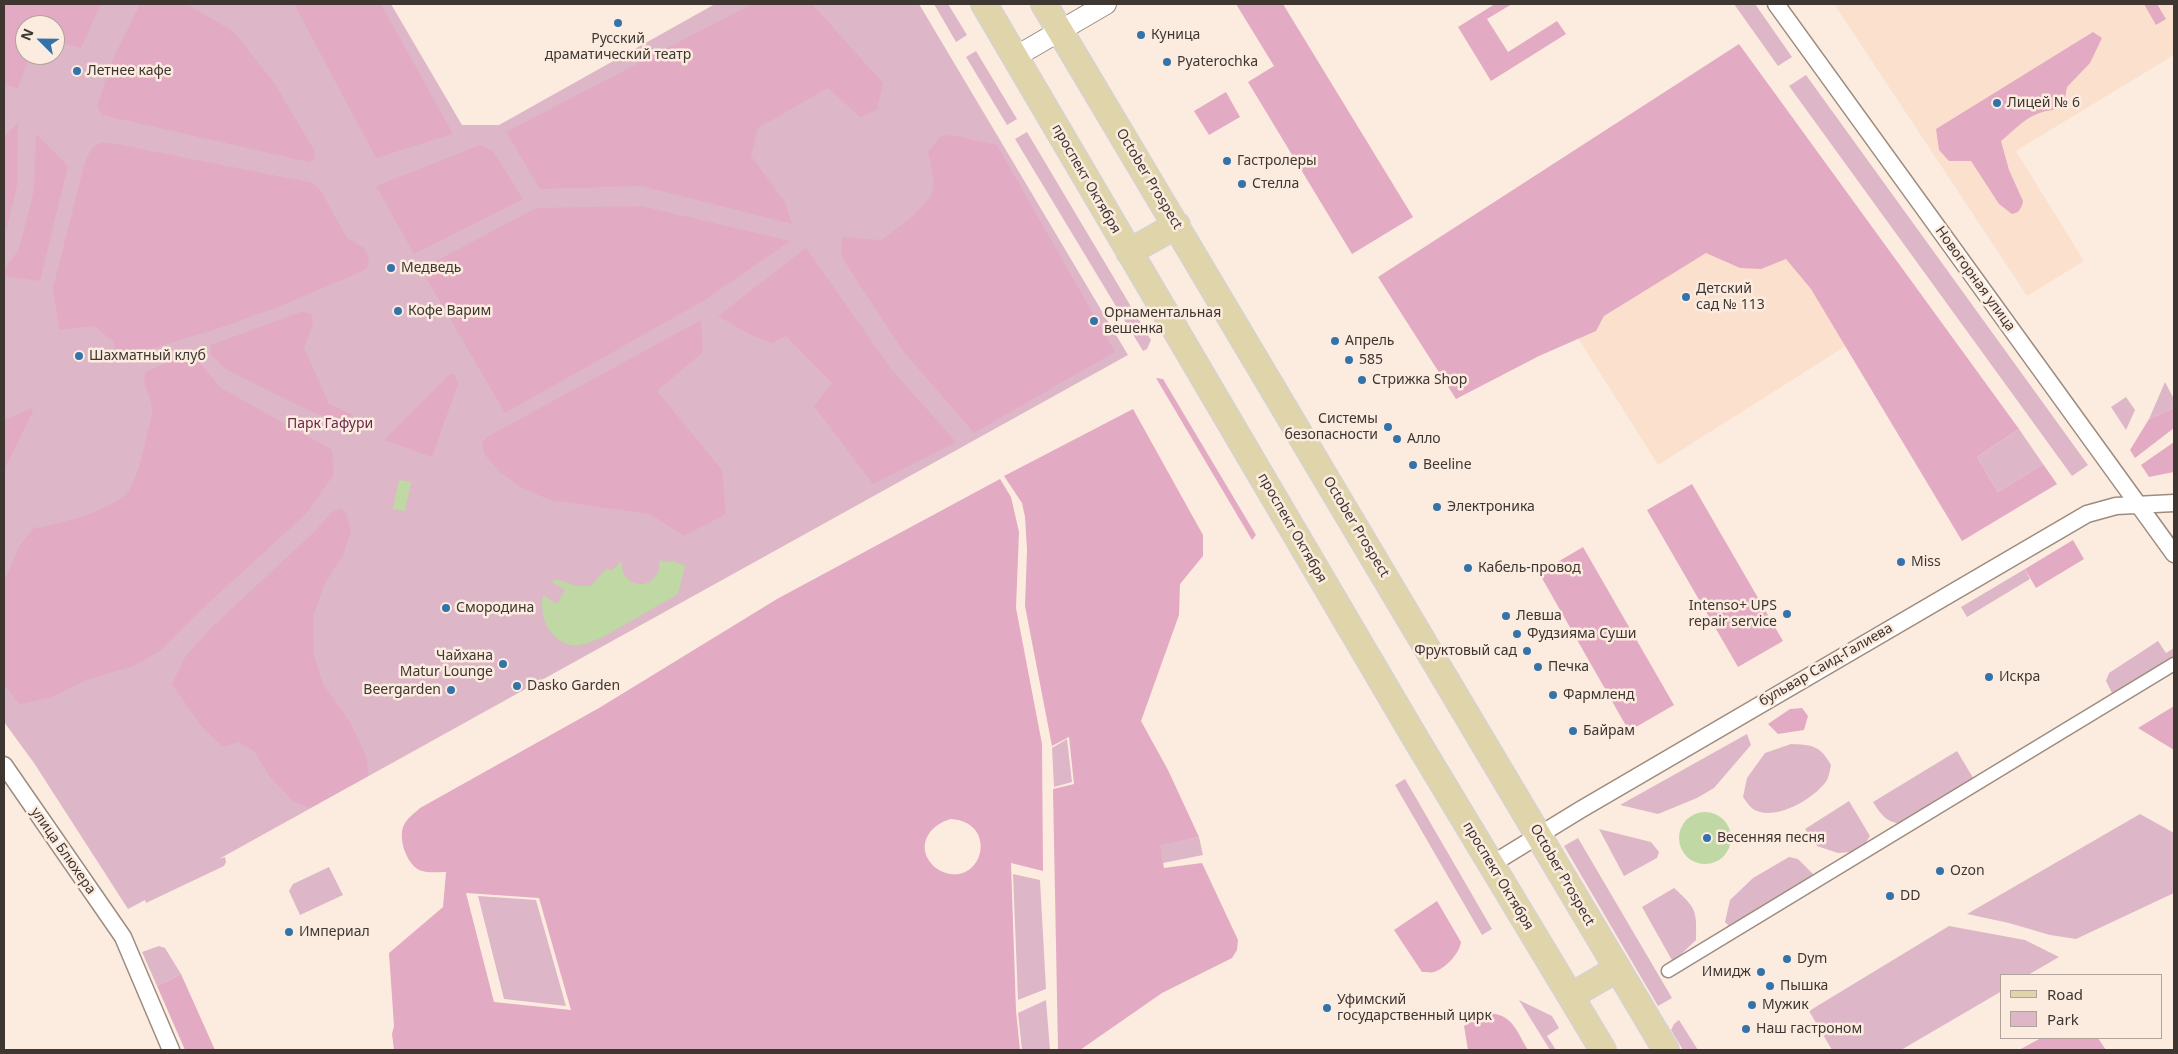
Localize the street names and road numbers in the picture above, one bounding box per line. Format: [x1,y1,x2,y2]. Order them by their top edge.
street label: проспект Октября [1048,121,1124,237]
street label: October Prospect [1112,126,1186,232]
street label: Новогорная улица [1931,223,2019,335]
street label: проспект Октября [1254,470,1330,586]
street label: October Prospect [1319,474,1393,580]
street label: бульвар Саид-Галиева [1756,620,1896,710]
street label: улица Блюхера [27,804,99,898]
street label: проспект Октября [1459,819,1537,933]
street label: October Prospect [1526,821,1598,929]

